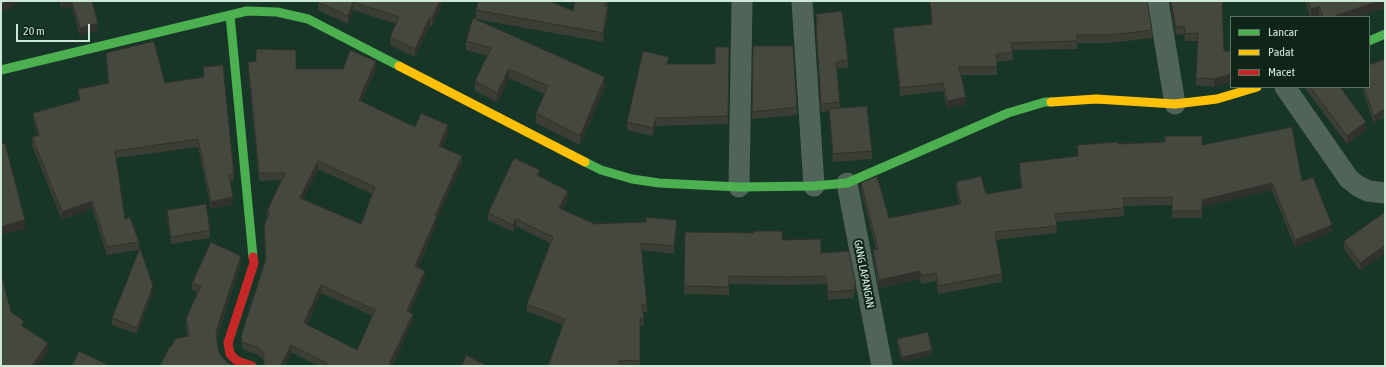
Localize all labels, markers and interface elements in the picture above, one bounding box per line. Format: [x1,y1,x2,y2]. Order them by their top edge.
scale bar [18,16,92,42]
legend [1230,16,1370,88]
text: 20 m [23,24,45,38]
text: Lancar [1268,25,1298,39]
text: Padat [1268,45,1294,59]
text: Macet [1268,65,1295,79]
street label: GANG LAPANGAN [851,239,877,309]

